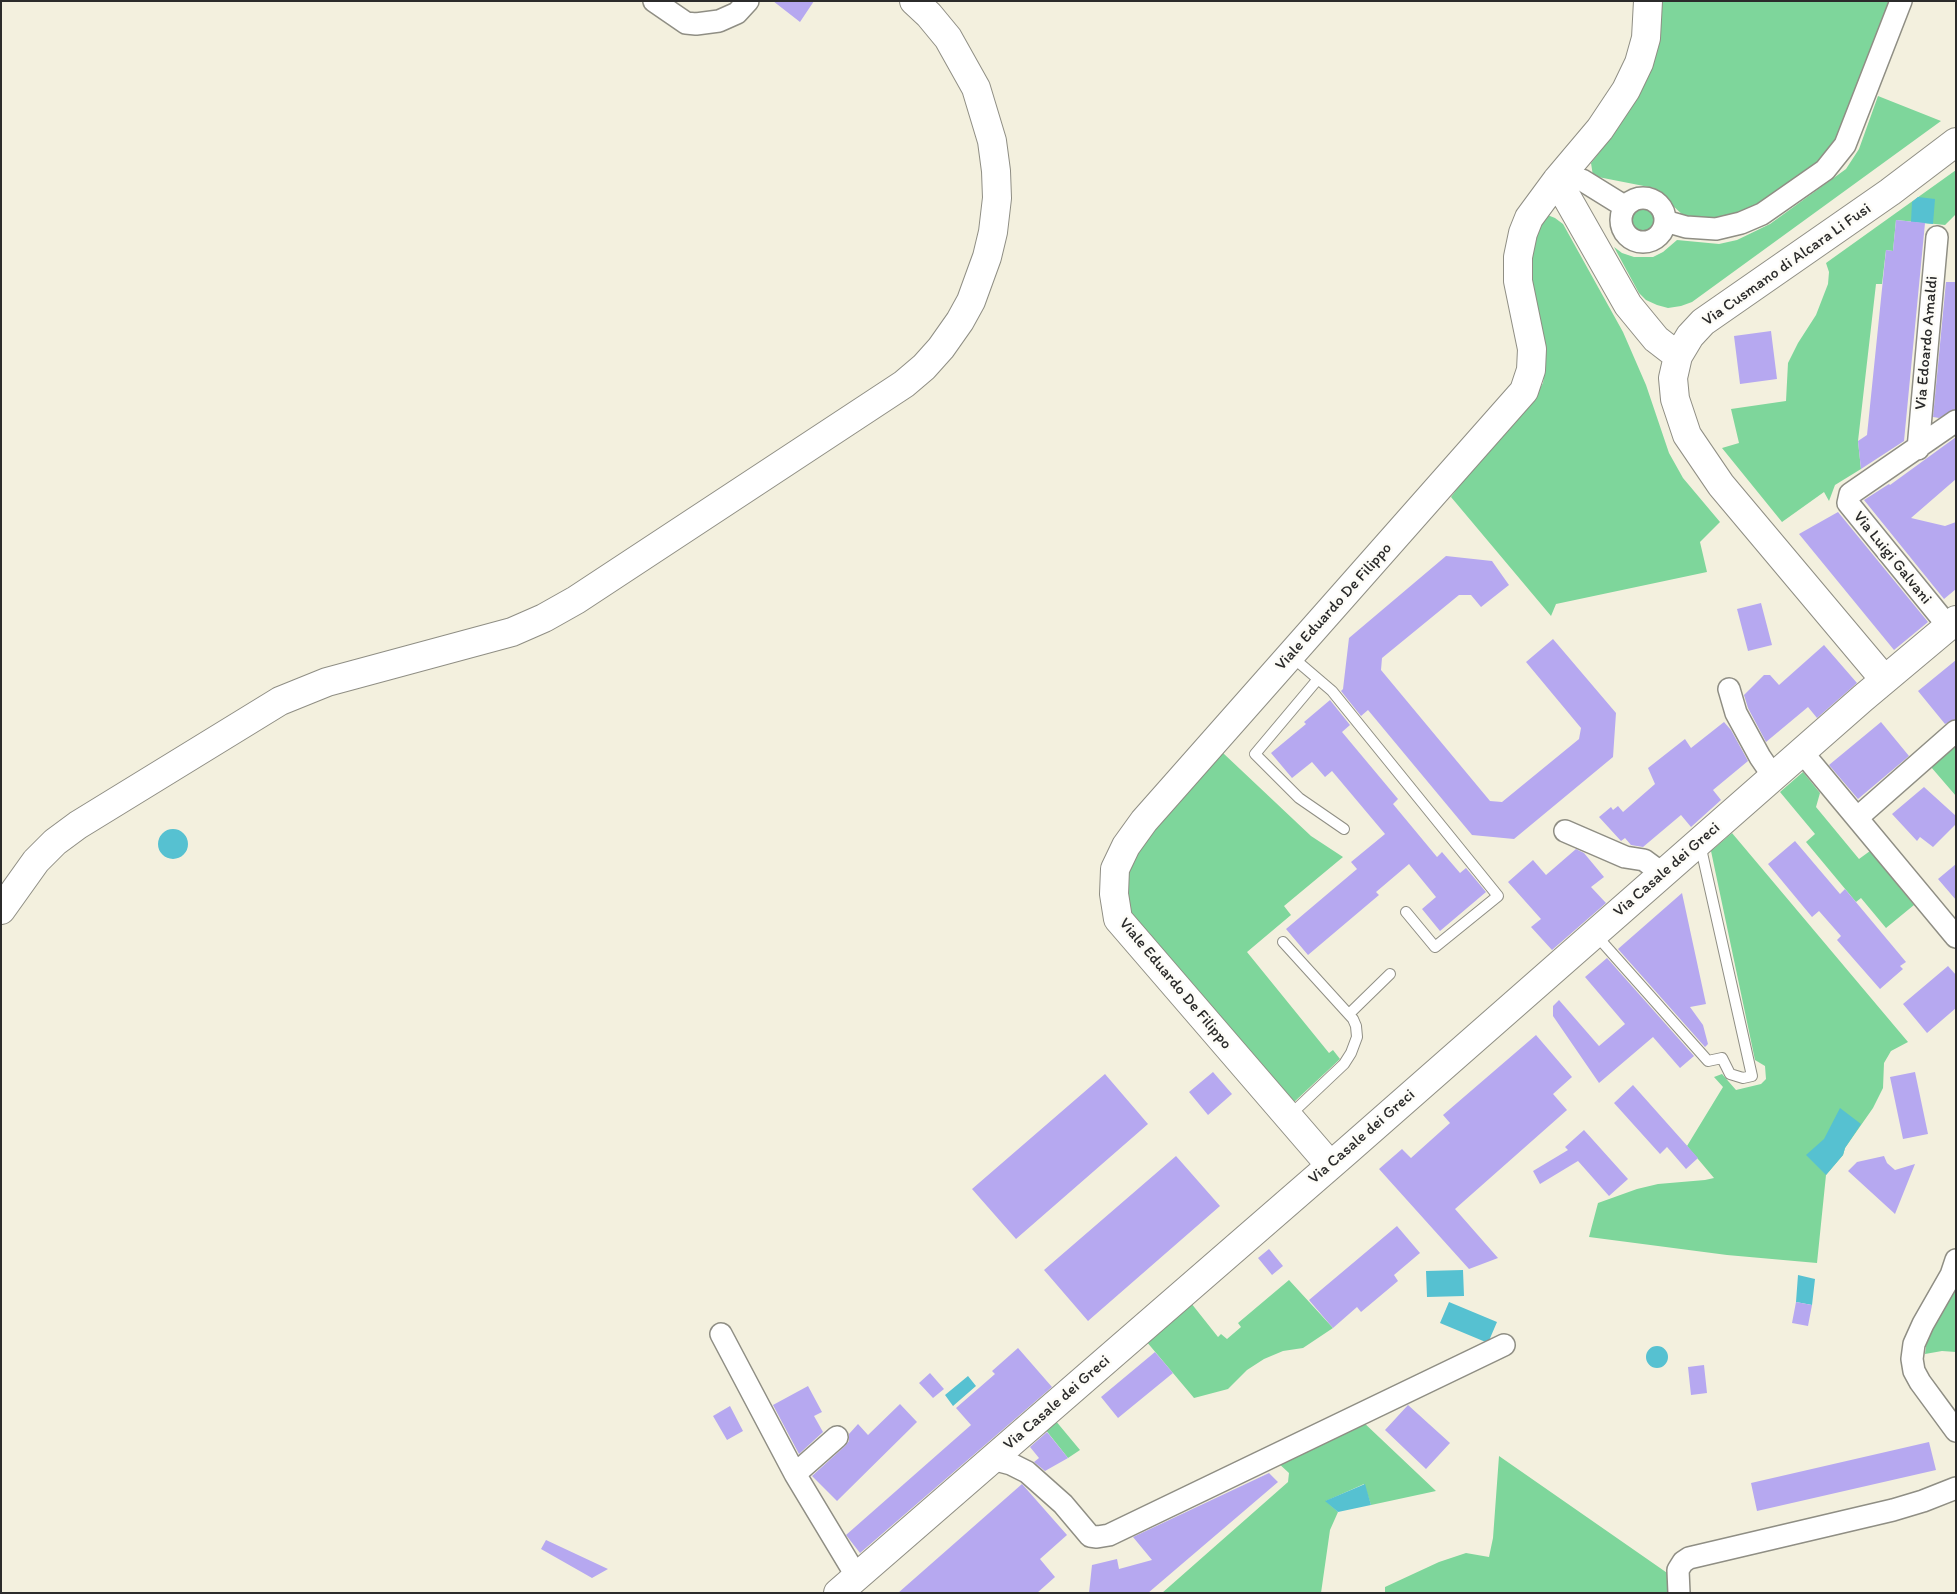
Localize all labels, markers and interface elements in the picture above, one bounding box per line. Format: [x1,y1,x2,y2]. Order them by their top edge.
street label: Via Cusmano di Alcara Li Fusi [1699,199,1875,331]
street label: Via Edoardo Amaldi [1912,275,1942,411]
street label: Via Luigi Galvani [1849,508,1935,608]
street label: Viale Eduardo De Filippo [1272,539,1396,675]
street label: Via Casale dei Greci [1610,818,1724,922]
street label: Viale Eduardo De Filippo [1115,915,1235,1053]
street label: Via Casale dei Greci [1305,1085,1419,1189]
street label: Via Casale dei Greci [1000,1351,1114,1455]

